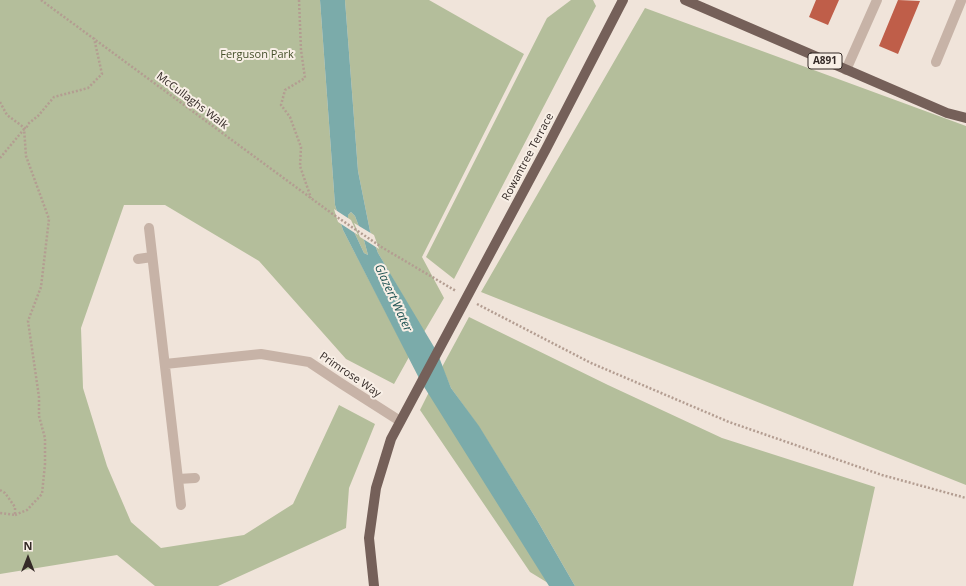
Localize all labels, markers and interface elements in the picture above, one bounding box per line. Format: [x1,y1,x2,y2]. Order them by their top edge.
park label: Ferguson Park [220,48,294,62]
road number: A891 [808,53,842,69]
street label: McCullaghs Walk [154,70,230,132]
street label: Rowantree Terrace [499,111,557,203]
water label: Glazert Water [371,262,415,334]
street label: Primrose Way [317,350,383,400]
north arrow [8,538,48,578]
text: N [24,538,32,553]

